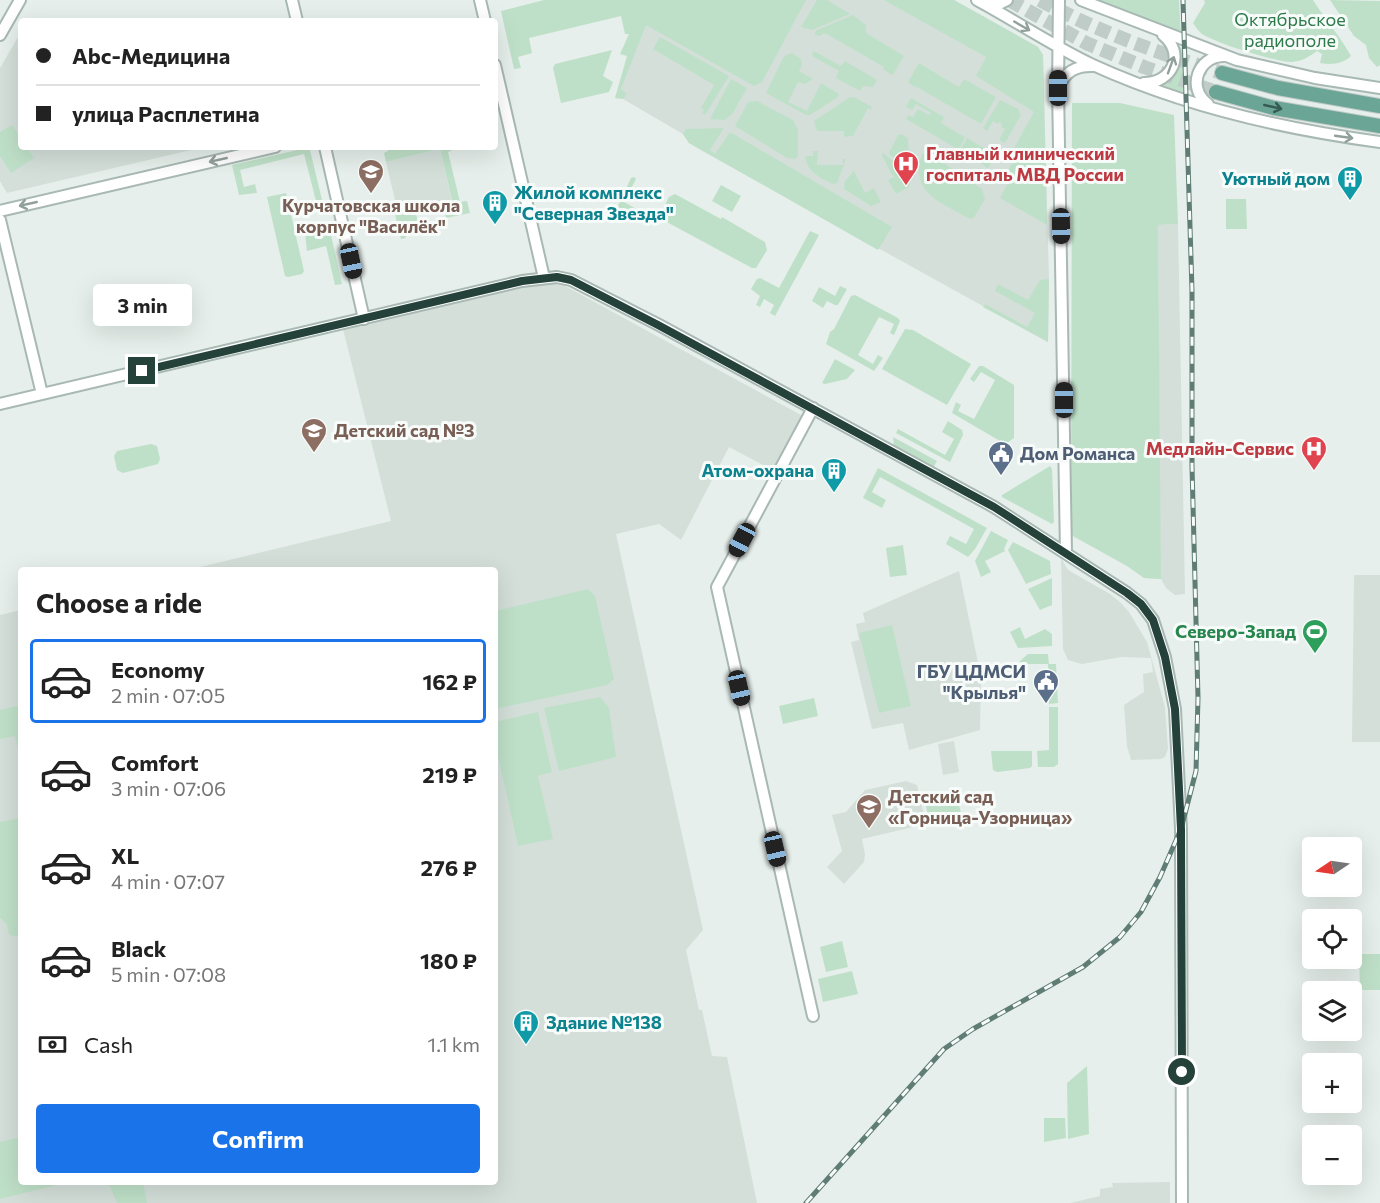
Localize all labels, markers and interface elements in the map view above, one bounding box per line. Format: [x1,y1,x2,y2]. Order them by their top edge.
park label: Октябрьское радиополе [1234,8,1346,51]
one-way arrow [1013,20,1030,32]
text: Abc-Медицина [72,42,230,69]
one-way arrow [1166,55,1177,74]
car [1049,70,1067,106]
text: улица Расплетина [72,100,260,127]
one-way arrow [1263,102,1282,113]
one-way arrow [1334,132,1354,143]
place label: Главный клинический госпиталь МВД России [926,142,1124,185]
hospital icon: Главный клинический госпиталь МВД России [891,149,921,187]
one-way arrow [208,155,228,166]
school or university icon: Курчатовская школа корпус "Василёк" [356,157,386,195]
building icon: Уютный дом [1335,164,1365,202]
place label: Уютный дом [1221,167,1330,189]
place label: Жилой комплекс "Северная Звезда" [514,181,674,224]
building icon: Жилой комплекс "Северная Звезда" [480,188,510,226]
place label: Курчатовская школа корпус "Василёк" [282,194,460,237]
one-way arrow [18,199,37,211]
car [1052,208,1070,244]
car [338,242,364,280]
callout: 3 min [92,284,192,326]
text: 3 min [117,293,168,317]
route end [128,357,155,384]
car [1055,382,1073,418]
school or university icon: Детский сад №3 [299,416,329,454]
place label: Детский сад №3 [334,419,474,441]
hospital icon: Медлайн-Сервис [1299,434,1329,472]
place label: Медлайн-Сервис [1146,437,1294,459]
public building icon: Дом Романса [986,439,1016,477]
place label: Дом Романса [1020,442,1135,464]
building icon: Атом-охрана [819,456,849,494]
place label: Атом-охрана [701,459,814,481]
car [726,520,758,560]
text: Choose a ride [36,586,202,619]
sports icon: Северо-Запад [1300,617,1330,655]
place label: Северо-Запад [1175,620,1296,642]
icon: car [39,654,93,708]
text: Economy [111,656,205,683]
place label: ГБУ ЦДМСИ "Крылья" [917,660,1026,703]
public building icon: ГБУ ЦДМСИ "Крылья" [1031,667,1061,705]
text: 162 ₽ [422,668,477,695]
car [726,668,752,708]
text: 2 min · 07:05 [111,683,225,707]
icon: car [39,747,93,801]
text: Comfort [111,749,199,776]
text: 219 ₽ [422,761,477,788]
text: 3 min · 07:06 [111,776,226,800]
place label: Детский сад «Горница-Узорница» [888,785,1073,828]
school or university icon: Детский сад «Горница-Узорница» [854,792,884,830]
car [762,829,788,869]
north arrow [1302,837,1362,897]
map controls [1302,837,1362,1185]
icon: car [39,840,93,894]
text: XL [111,842,139,869]
text: 276 ₽ [420,854,477,881]
text: 4 min · 07:07 [111,869,225,893]
button: locate [1302,909,1362,969]
icon: car [39,933,93,987]
text: Black [111,935,166,962]
text: 180 ₽ [420,947,477,974]
text: 5 min · 07:08 [111,962,226,986]
button: layers [1302,981,1362,1041]
building icon: Здание №138 [511,1008,541,1046]
place label: Здание №138 [546,1011,662,1033]
icon: cash [36,1028,69,1061]
text: Cash [84,1031,133,1058]
text: 1.1 km [428,1032,480,1056]
button: + [1302,1053,1362,1113]
route start [1168,1058,1195,1085]
button: Confirm [36,1104,480,1173]
button: − [1302,1125,1362,1185]

